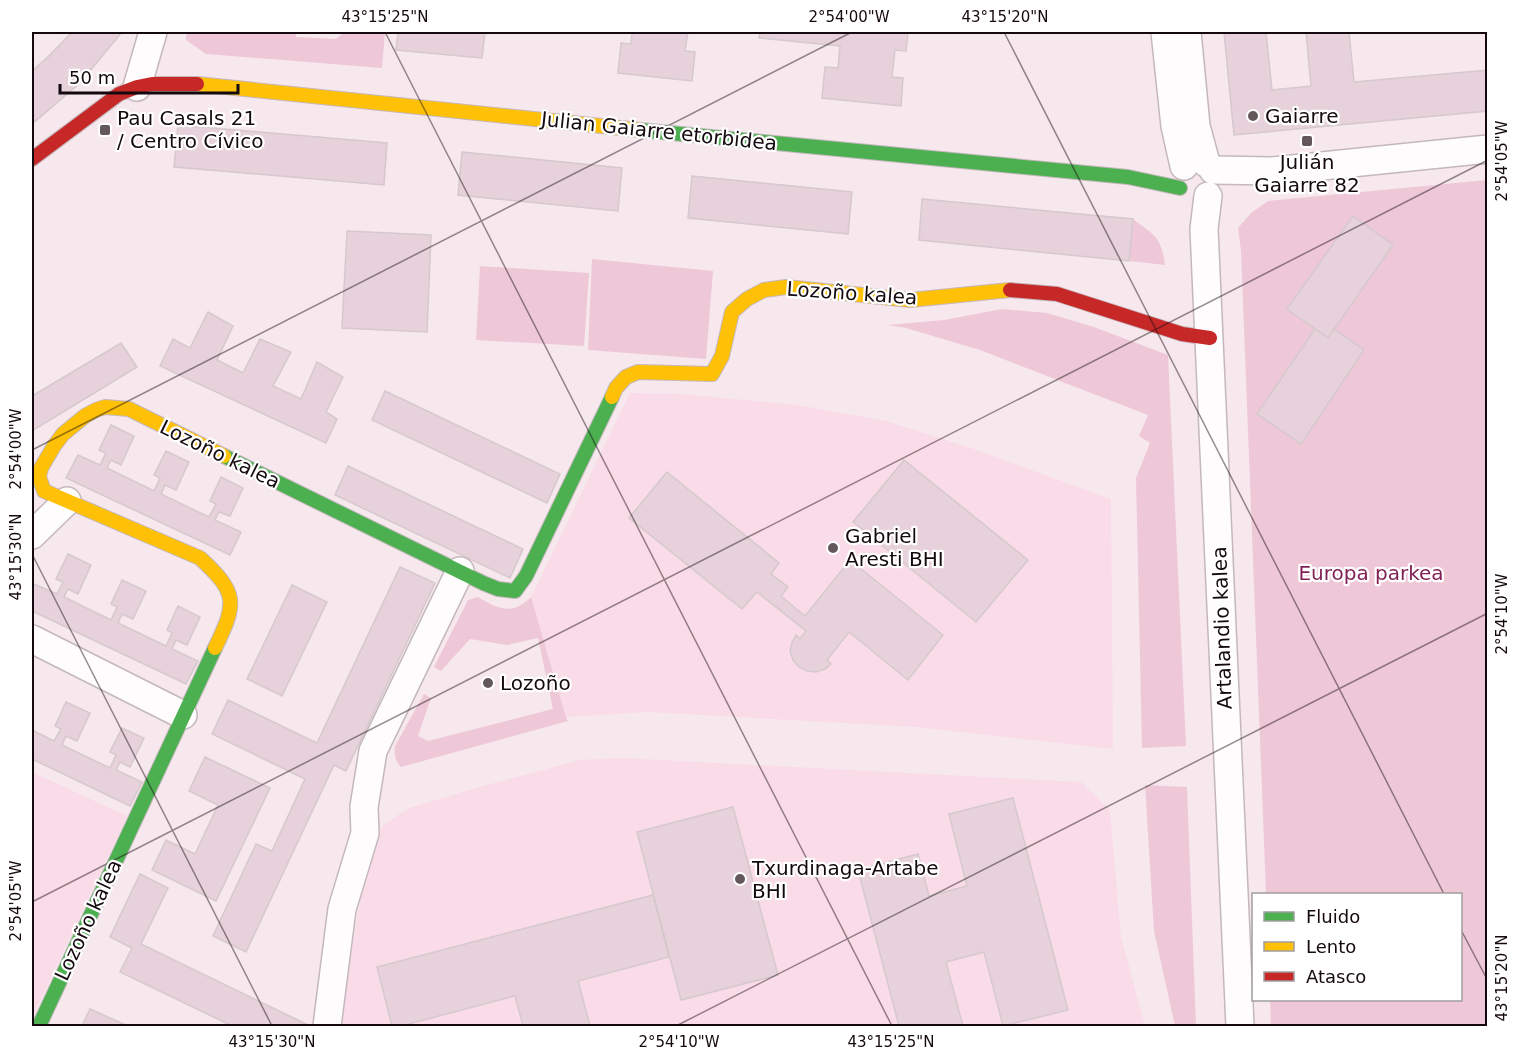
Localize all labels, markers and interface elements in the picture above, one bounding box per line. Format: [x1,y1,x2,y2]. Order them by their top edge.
text: 43°15'25"N [341,8,429,26]
text: 2°54'00"W [808,8,890,26]
text: 43°15'20"N [961,8,1049,26]
scale bar [60,57,238,95]
text: 50 m [69,67,115,88]
place label: Gaiarre [1265,104,1339,128]
place label: Pau Casals 21 / Centro Cívico [117,106,263,153]
street label: Julian Gaiarre etorbidea [538,106,778,155]
marker: Gaiarre [1246,109,1260,123]
text: 2°54'05"W [1493,120,1511,202]
marker: Pau Casals 21 / Centro Cívico [98,123,112,137]
marker: Julián Gaiarre 82 [1300,134,1314,148]
place label: Julián Gaiarre 82 [1254,150,1360,197]
street label: Lozoño kalea [786,276,918,310]
text: 2°54'00"W [7,408,25,490]
street label: Lozoño kalea [156,415,284,493]
text: 43°15'30"N [7,513,25,601]
place label: Gabriel Aresti BHI [845,524,944,571]
marker: Gabriel Aresti BHI [826,541,840,555]
street label: Artalandio kalea [1207,546,1237,710]
park label: Europa parkea [1298,561,1444,585]
text: 2°54'10"W [1493,573,1511,655]
place label: Lozoño [500,671,571,695]
marker: Lozoño [481,676,495,690]
street label: Lozoño kalea [50,856,126,984]
place label: Txurdinaga-Artabe BHI [751,856,939,903]
text: 2°54'05"W [7,860,25,942]
marker: Txurdinaga-Artabe BHI [733,872,747,886]
legend [1252,893,1462,1001]
text: Fluido [1306,906,1360,927]
text: 43°15'20"N [1493,934,1511,1022]
text: Lento [1306,936,1356,957]
text: Atasco [1306,966,1366,987]
text: 43°15'30"N [228,1033,316,1051]
text: 2°54'10"W [638,1033,720,1051]
text: 43°15'25"N [847,1033,935,1051]

